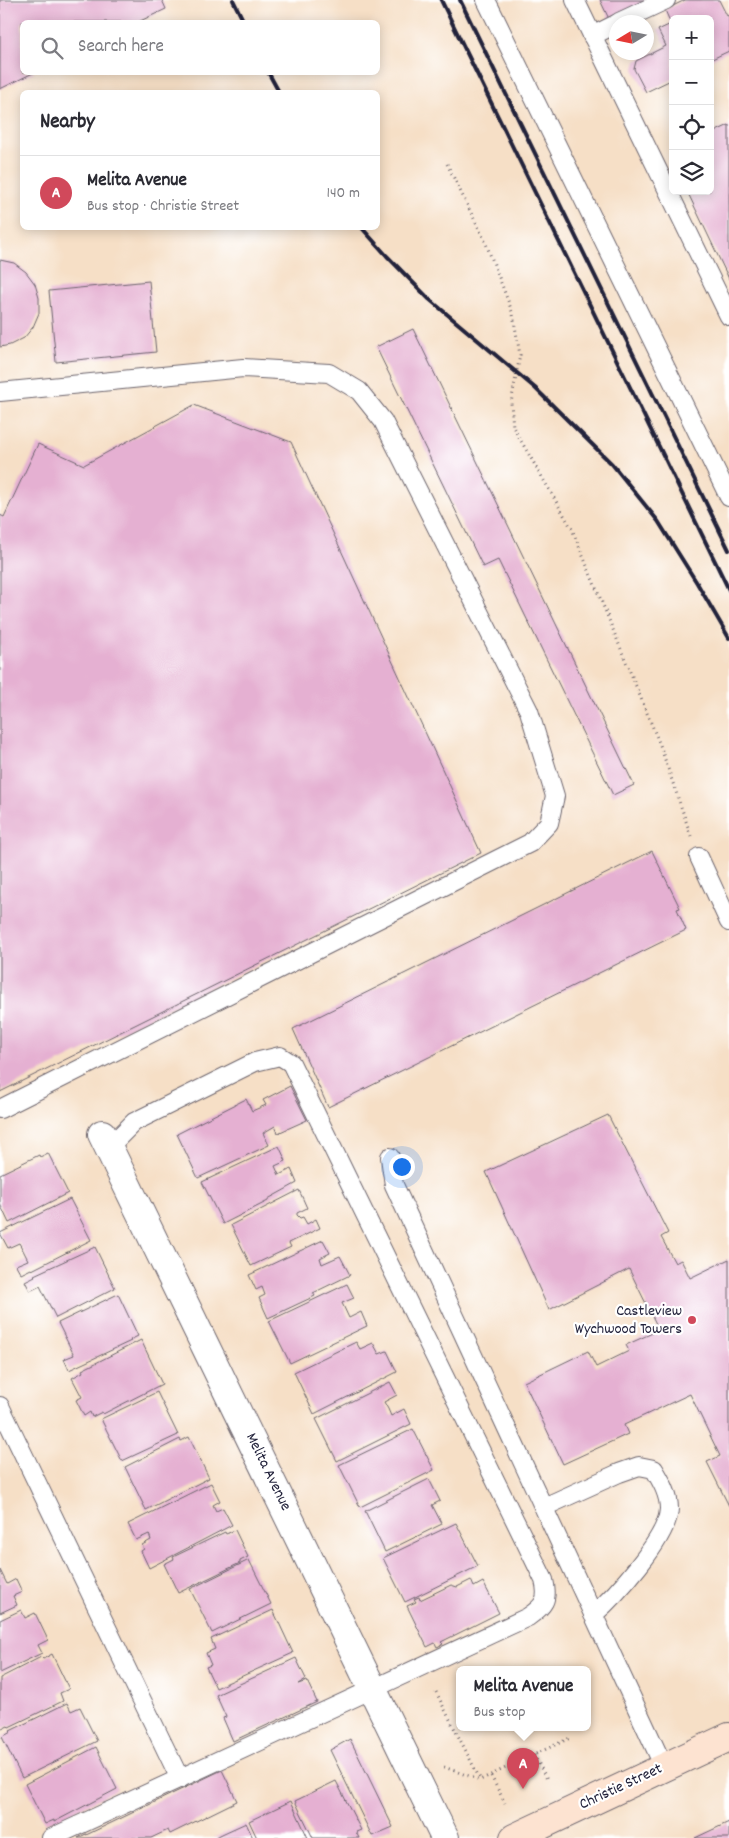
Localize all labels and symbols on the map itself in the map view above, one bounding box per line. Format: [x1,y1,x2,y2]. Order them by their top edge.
north arrow [609,15,654,60]
your location [389,1154,415,1180]
place label: Castleview Wychwood Towers [575,1300,682,1341]
marker: Castleview Wychwood Towers [686,1314,698,1326]
street label: Melita Avenue [239,1429,297,1515]
pin: A [507,1748,539,1789]
street label: Christie Street [576,1758,666,1816]

